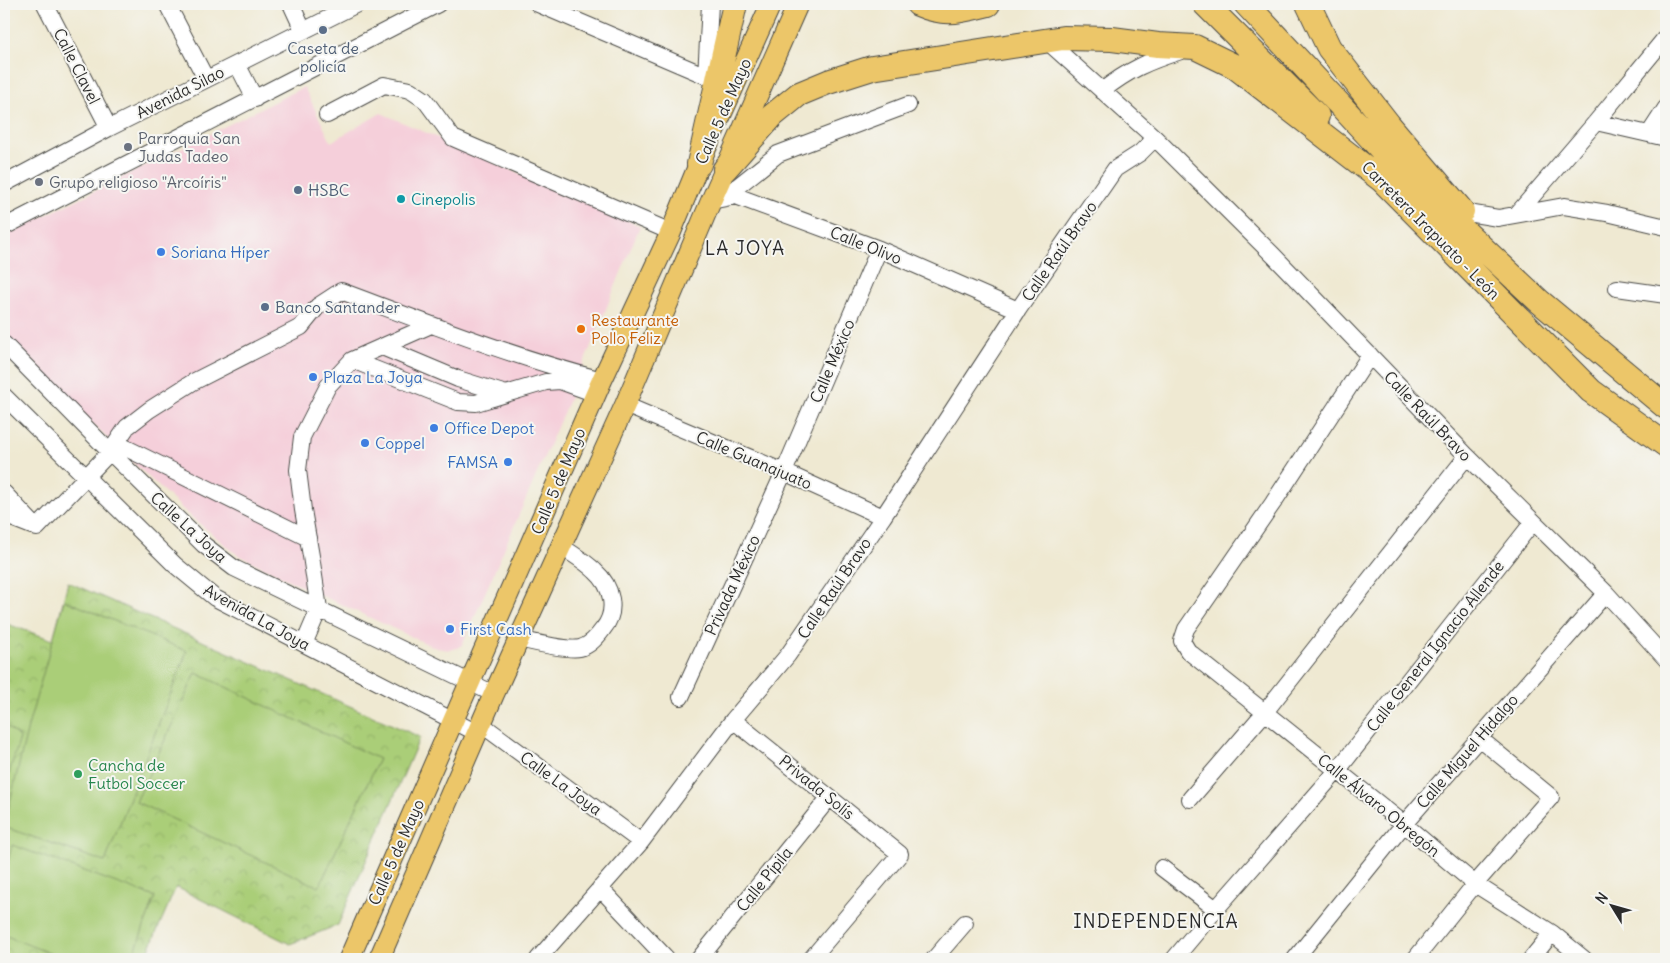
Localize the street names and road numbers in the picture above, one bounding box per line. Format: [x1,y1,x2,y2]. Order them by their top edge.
street label: Calle Clavel [49,25,105,107]
street label: Calle 5 de Mayo [691,55,755,167]
street label: Avenida Silao [133,61,227,123]
street label: Carretera Irapuato - León [1358,157,1504,303]
street label: Calle Raúl Bravo [1017,197,1101,305]
street label: Calle Olivo [827,222,905,268]
street label: Calle México [805,316,859,406]
street label: Calle Raúl Bravo [1380,367,1476,465]
street label: Calle 5 de Mayo [527,425,589,537]
street label: Calle Guanajuato [693,427,815,493]
street label: Calle La Joya [147,487,231,567]
street label: Privada México [700,531,764,639]
street label: Calle Raúl Bravo [793,534,875,642]
street label: Calle General Ignacio Allende [1362,556,1508,736]
street label: Avenida La Joya [200,580,314,654]
street label: Calle Miguel Hidalgo [1412,690,1522,812]
street label: Calle La Joya [516,747,606,819]
street label: Calle Álvaro Obregón [1314,749,1444,861]
street label: Privada Solís [775,751,859,823]
street label: Calle 5 de Mayo [364,796,428,908]
street label: Calle Pípila [732,842,796,916]

